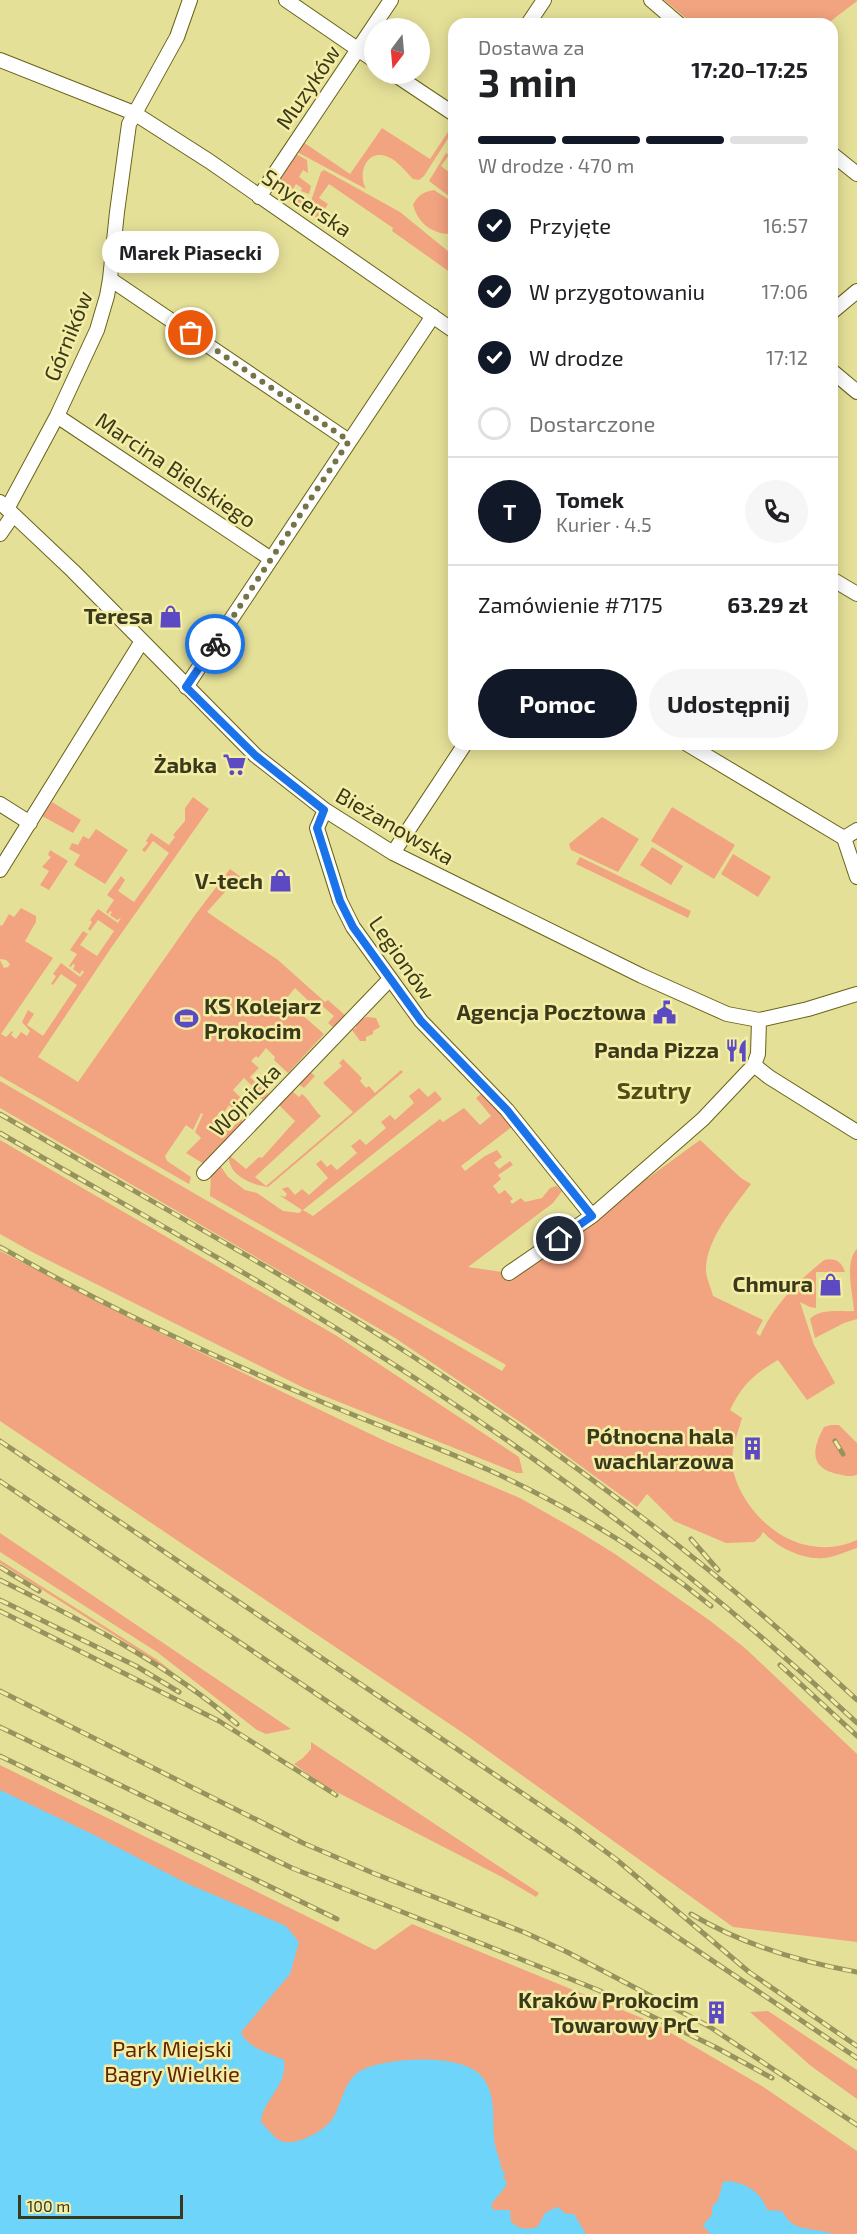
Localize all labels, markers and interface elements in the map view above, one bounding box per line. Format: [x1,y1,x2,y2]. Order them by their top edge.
north arrow [364,18,430,84]
map controls [364,18,430,84]
text: Dostawa za [478,35,584,59]
street label: Muzyków [270,39,345,134]
text: 17:20–17:25 [691,56,808,82]
text: 3 min [478,58,577,105]
text: W drodze · 470 m [478,153,634,177]
street label: Snycerska [258,163,357,242]
icon: check [478,209,511,242]
text: Przyjęte [529,212,611,238]
text: 16:57 [763,213,808,237]
callout: Marek Piasecki [102,231,280,273]
text: Marek Piasecki [119,240,262,264]
icon: check [478,275,511,308]
text: W przygotowaniu [529,278,705,304]
text: 17:06 [762,279,808,303]
street label: Górników [37,287,97,384]
pin [165,307,216,358]
icon: bag [174,316,207,349]
icon: check [478,341,511,374]
text: W drodze [529,344,624,370]
text: 17:12 [766,345,808,369]
street label: Marcina Bielskiego [91,406,262,532]
text: Dostarczone [529,410,655,436]
button: phone [745,480,808,543]
text: Tomek [556,486,624,512]
text: T [503,498,516,524]
text: Kurier · 4.5 [556,512,652,536]
text: Zamówienie #7175 [478,591,663,617]
text: 63.29 zł [727,591,808,617]
place label: Teresa [84,602,153,628]
shop icon: Teresa [158,603,184,629]
courier [185,614,245,674]
icon: bike [199,628,232,661]
button: Pomoc [478,669,637,738]
button: Udostępnij [649,669,808,738]
place label: Żabka [154,751,217,777]
supermarket icon: Żabka [222,752,248,778]
street label: Bieżanowska [332,781,459,869]
place label: V-tech [195,867,263,893]
shop icon: V-tech [268,868,294,894]
street label: Legionów [364,910,441,1004]
place label: KS Kolejarz Prokocim [204,992,321,1043]
place label: Agencja Pocztowa [456,998,646,1024]
public building icon: Agencja Pocztowa [651,999,677,1025]
sports icon: KS Kolejarz Prokocim [173,1006,199,1032]
place label: Panda Pizza [594,1036,719,1062]
restaurant icon: Panda Pizza [724,1037,750,1063]
street label: Wojnicka [203,1058,286,1142]
district label: Szutry [617,1075,692,1104]
pin [533,1213,584,1264]
icon: home [542,1222,575,1255]
place label: Chmura [733,1270,813,1296]
shop icon: Chmura [818,1271,844,1297]
place label: Północna hala wachlarzowa [586,1422,734,1473]
building icon: Północna hala wachlarzowa [739,1436,765,1462]
place label: Kraków Prokocim Towarowy PrC [518,1986,699,2038]
building icon: Kraków Prokocim Towarowy PrC [704,2000,730,2026]
park label: Park Miejski Bagry Wielkie [104,2035,240,2086]
scale bar [18,2192,183,2220]
text: 100 m [27,2196,70,2215]

